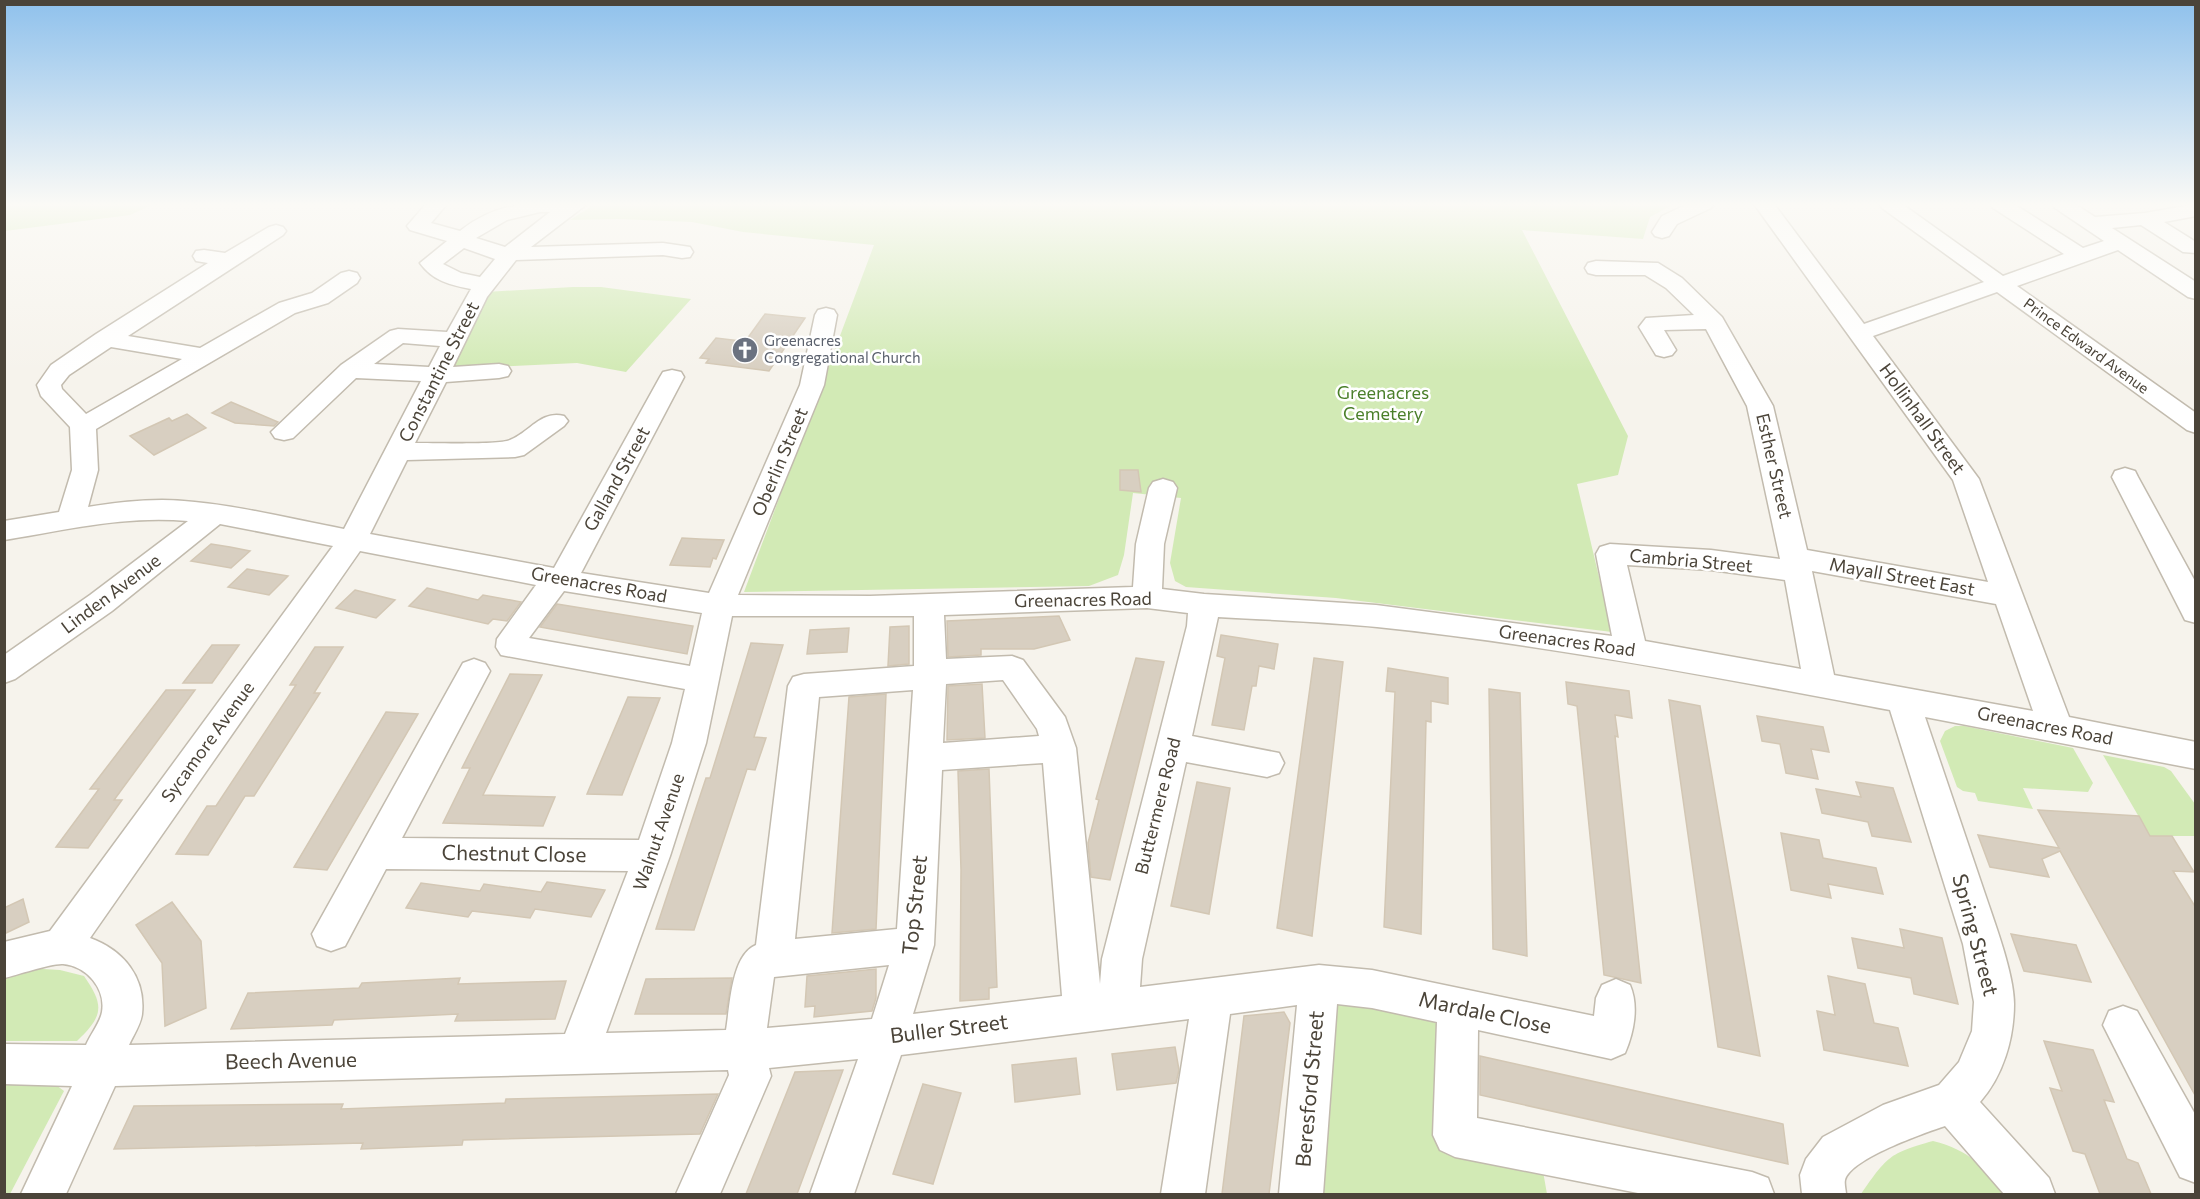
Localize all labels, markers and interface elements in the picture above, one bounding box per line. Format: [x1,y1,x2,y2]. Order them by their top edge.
street label: Prince Edward Avenue [2020,294,2153,397]
street label: Constantine Street [393,298,483,446]
place label: Greenacres Congregational Church [764,331,921,366]
church icon: Greenacres Congregational Church [730,335,760,365]
street label: Hollinhall Street [1875,359,1970,478]
park label: Greenacres Cemetery [1337,381,1429,424]
street label: Oberlin Street [746,404,812,519]
street label: Esther Street [1752,411,1798,521]
street label: Galland Street [578,422,654,535]
street label: Cambria Street [1629,544,1754,576]
street label: Linden Avenue [56,549,164,638]
street label: Mayall Street East [1828,552,1977,600]
street label: Greenacres Road [529,561,669,607]
street label: Greenacres Road [1014,587,1152,611]
street label: Greenacres Road [1497,620,1637,660]
street label: Sycamore Avenue [156,677,258,806]
street label: Greenacres Road [1975,701,2115,749]
street label: Buttermere Road [1129,735,1185,876]
street label: Walnut Avenue [628,770,688,893]
street label: Chestnut Close [441,839,587,866]
street label: Top Street [896,854,931,956]
street label: Spring Street [1948,871,2005,998]
street label: Mardale Close [1417,985,1554,1038]
street label: Buller Street [888,1008,1009,1047]
street label: Beresford Street [1289,1010,1328,1168]
street label: Beech Avenue [225,1046,357,1073]

